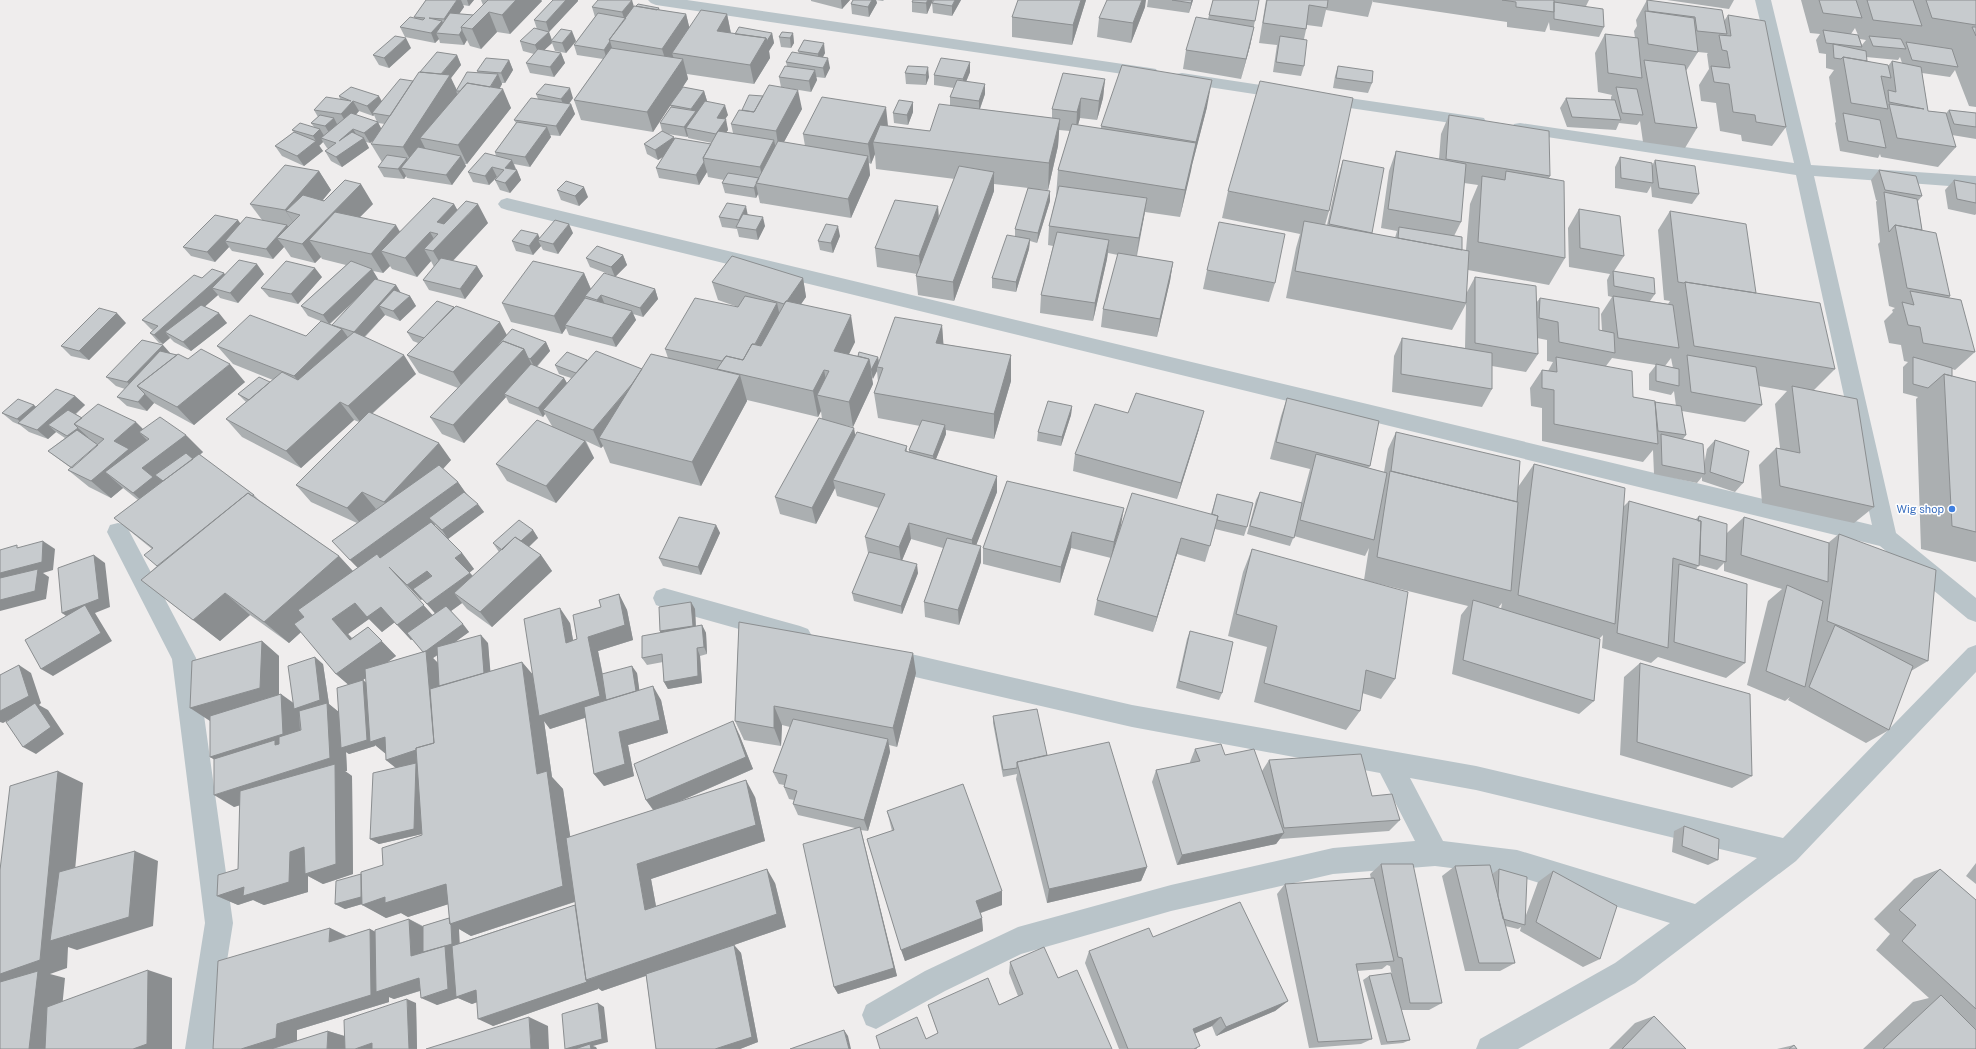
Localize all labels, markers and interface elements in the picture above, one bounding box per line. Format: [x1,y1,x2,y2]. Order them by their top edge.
place label: Wig shop [1897,503,1944,515]
marker: Wig shop [1947,504,1957,514]

